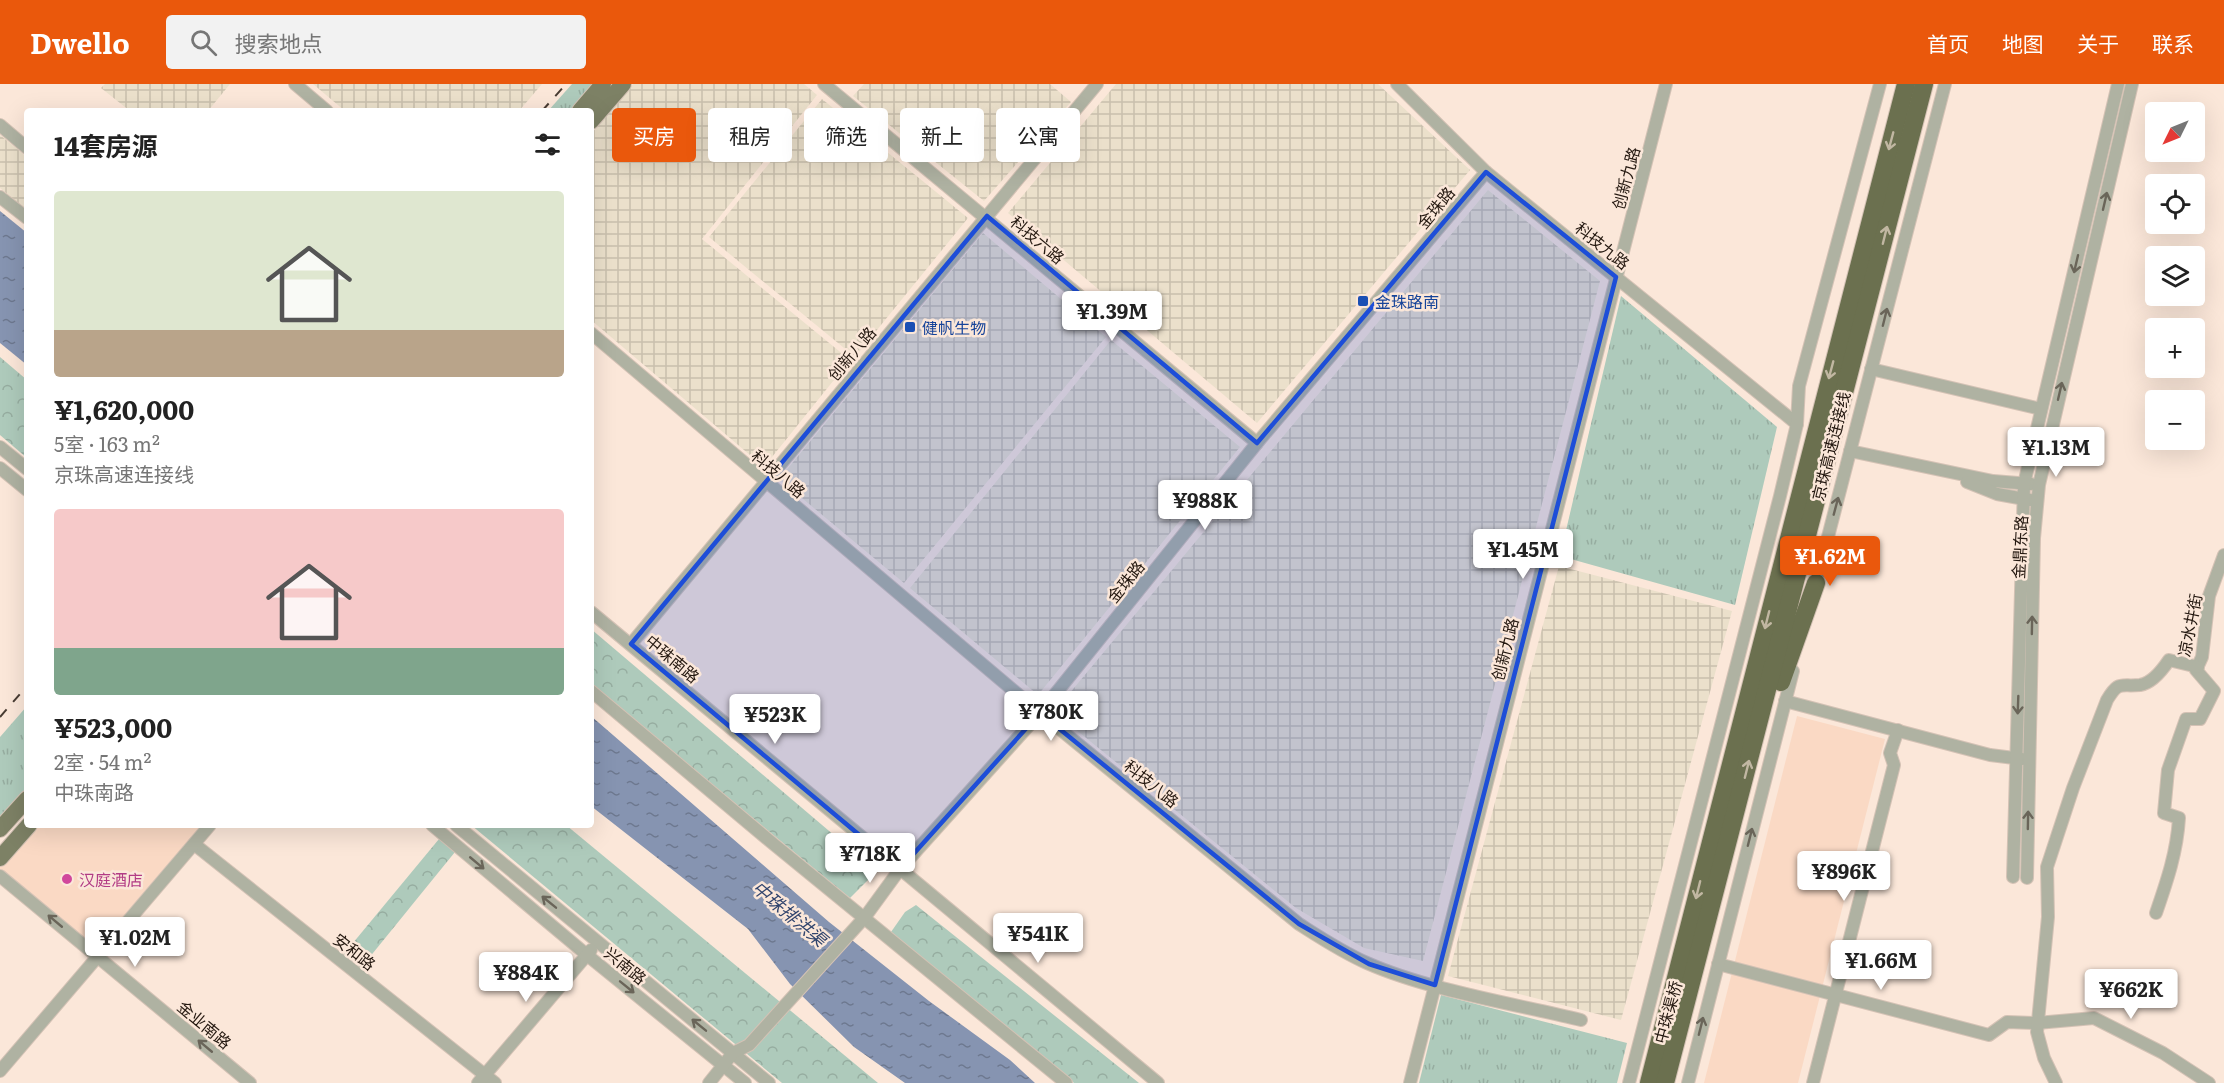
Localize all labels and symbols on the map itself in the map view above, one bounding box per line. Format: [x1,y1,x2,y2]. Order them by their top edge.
north arrow [2145,102,2205,162]
one-way arrow [1885,131,1896,150]
street label: 创新九路 [1605,144,1645,212]
street label: 金珠路 [1410,181,1460,233]
one-way arrow [2099,191,2111,210]
street label: 科技六路 [1006,209,1070,269]
street label: 科技九路 [1571,216,1635,274]
one-way arrow [1879,226,1891,245]
one-way arrow [2069,254,2081,273]
place label: 金珠路南 [1375,289,1439,313]
pin: ¥1.39M [1063,291,1161,342]
marker: 金珠路南 [1356,294,1370,308]
one-way arrow [1879,308,1891,327]
place label: 健帆生物 [922,315,986,339]
marker: 健帆生物 [903,320,917,334]
street label: 创新八路 [821,321,881,385]
one-way arrow [1825,360,1836,379]
one-way arrow [2055,381,2067,400]
street label: 京珠高速连接线 [1805,389,1855,503]
pin: ¥1.13M [2007,427,2105,478]
street label: 科技八路 [747,443,811,503]
pin: ¥988K [1163,480,1247,531]
one-way arrow [1830,497,1842,516]
street label: 金鼎东路 [2005,514,2033,580]
pin: ¥1.45M [1474,529,1572,580]
pin: ¥1.62M [1781,536,1879,587]
street label: 金珠路 [1101,555,1149,607]
street label: 凉水井街 [2171,591,2207,659]
one-way arrow [1761,610,1772,629]
street label: 创新九路 [1485,615,1523,683]
one-way arrow [2027,615,2038,635]
street label: 中珠南路 [641,628,705,688]
pin: ¥780K [1009,691,1093,742]
pin: ¥523K [733,694,817,745]
one-way arrow [2012,694,2024,714]
street label: 科技八路 [1120,754,1184,812]
one-way arrow [1741,760,1753,779]
one-way arrow [2022,810,2034,830]
one-way arrow [1745,828,1757,847]
pin: ¥718K [828,833,912,884]
pin: ¥896K [1802,851,1886,902]
one-way arrow [469,856,485,869]
place label: 汉庭酒店 [79,867,143,891]
marker: 汉庭酒店 [60,872,74,886]
water label: 中珠排洪渠 [747,874,835,954]
one-way arrow [1692,880,1704,899]
one-way arrow [541,895,557,908]
pin: ¥541K [996,913,1080,964]
one-way arrow [47,915,63,928]
pin: ¥1.02M [86,917,184,968]
street label: 安和路 [329,927,381,975]
pin: ¥1.66M [1832,940,1930,991]
street label: 兴南路 [600,941,652,989]
pin: ¥884K [484,952,568,1003]
pin: ¥662K [2089,969,2173,1020]
street label: 中珠渠桥 [1647,978,1687,1046]
one-way arrow [619,981,635,994]
street label: 金业南路 [173,994,237,1054]
one-way arrow [1696,1017,1708,1036]
one-way arrow [692,1019,708,1032]
one-way arrow [197,1039,213,1052]

